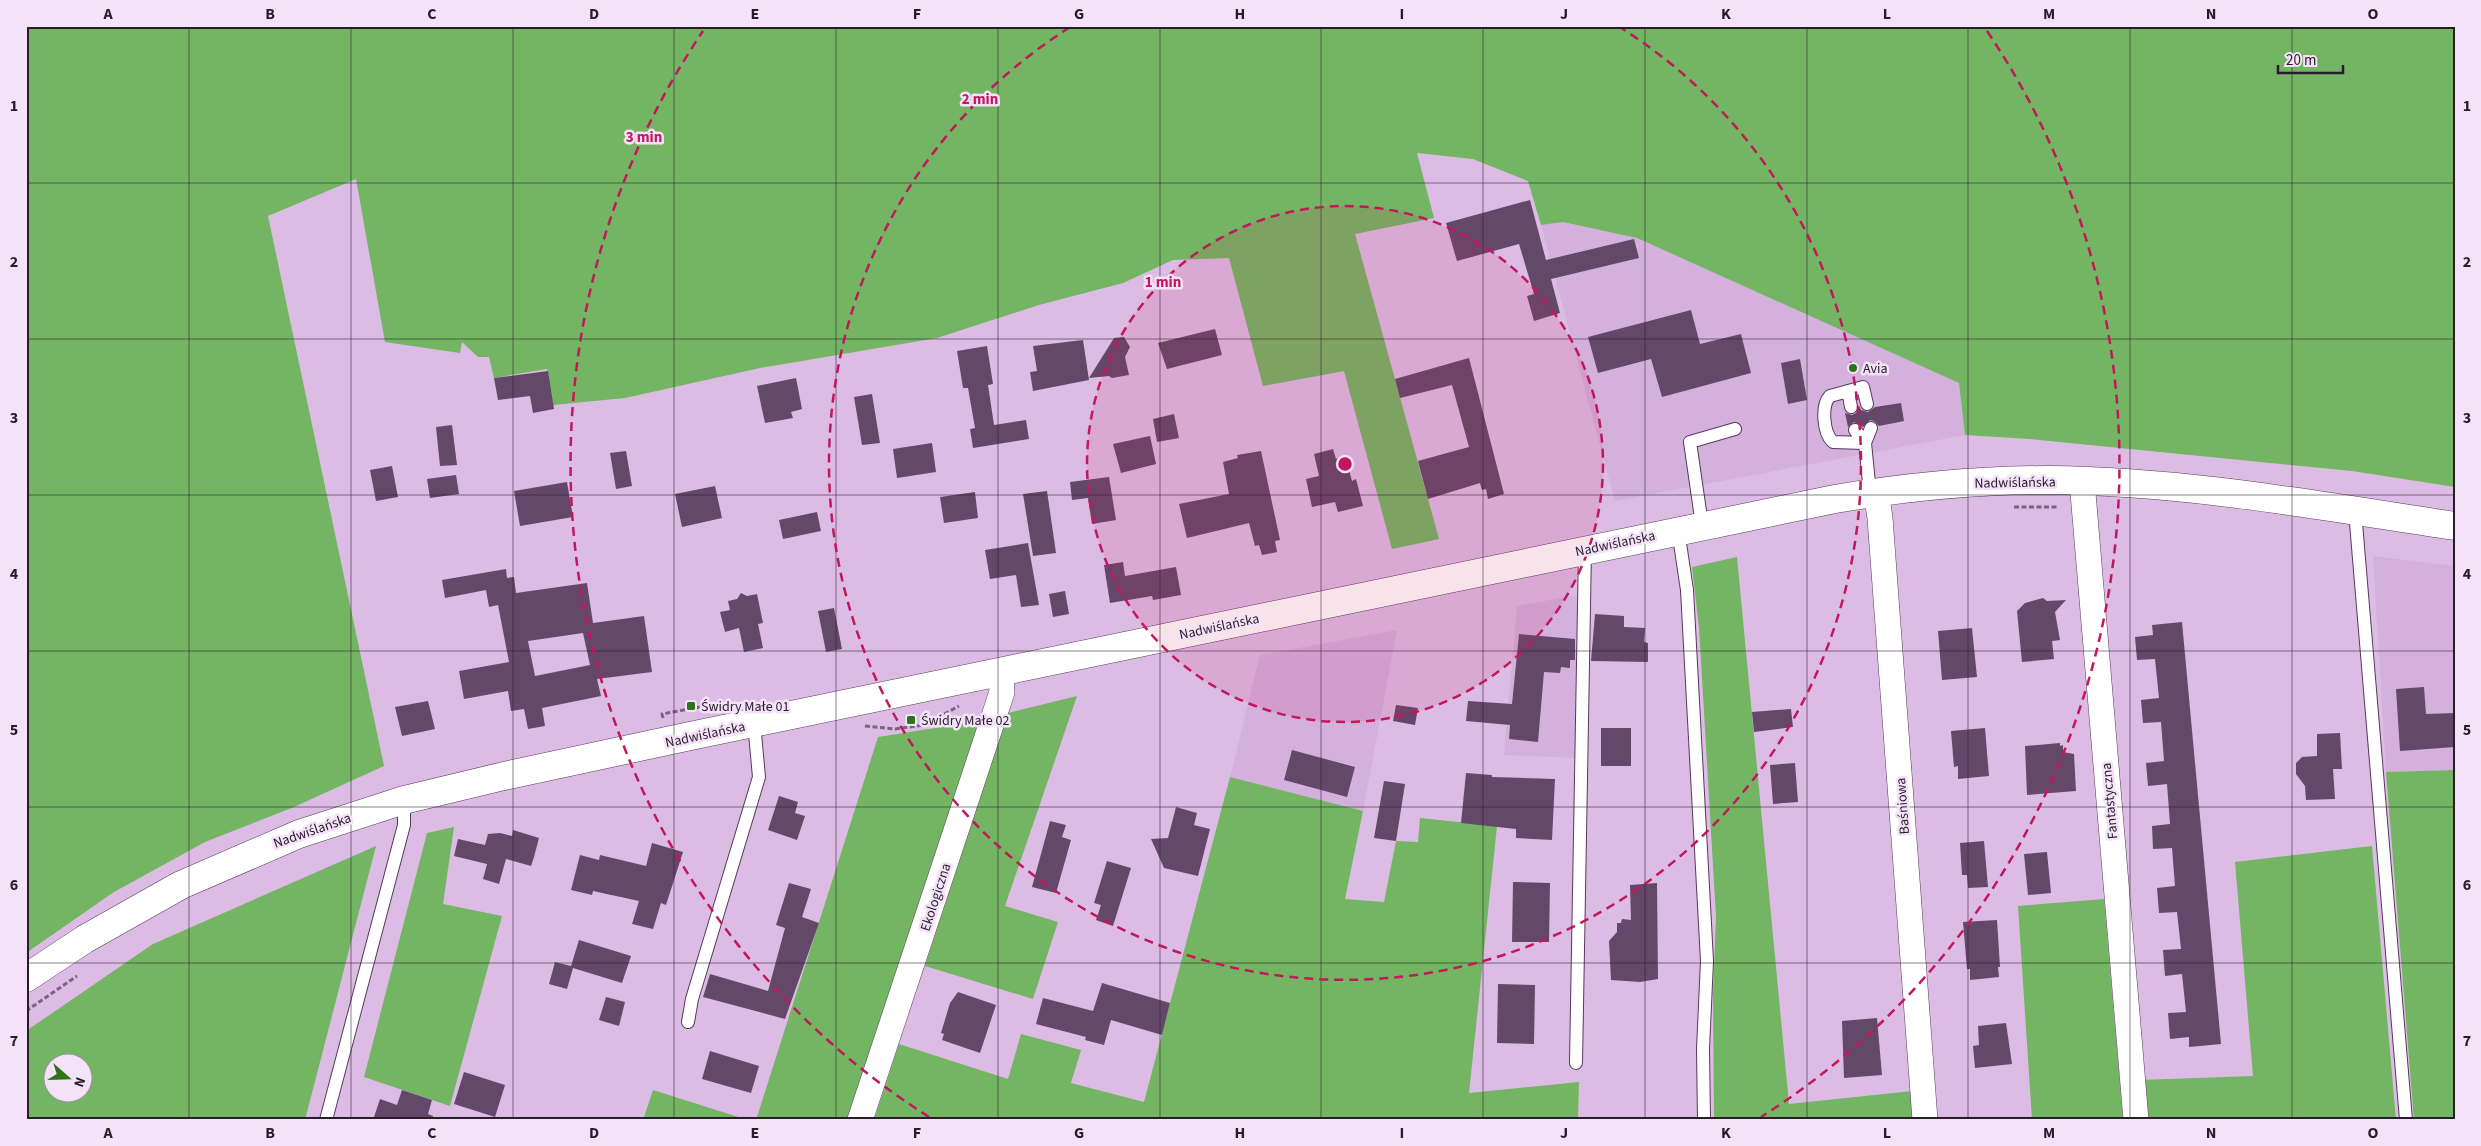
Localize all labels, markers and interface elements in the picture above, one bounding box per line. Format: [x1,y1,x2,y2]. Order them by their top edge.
text: A [102,3,113,25]
text: B [265,3,275,25]
text: C [427,3,437,25]
text: D [589,3,599,25]
text: E [751,3,759,25]
text: F [913,3,921,25]
text: G [1074,3,1084,25]
text: H [1235,3,1245,25]
text: I [1400,3,1404,25]
text: J [1560,3,1568,25]
text: K [1721,3,1731,25]
text: L [1883,3,1891,25]
text: M [2043,3,2055,25]
text: N [2206,3,2216,25]
text: O [2368,3,2379,25]
scale bar [2278,42,2344,74]
text: 20 m [2286,50,2316,71]
text: 2 min [962,89,998,110]
text: 1 [10,95,18,117]
text: 1 [2463,95,2471,117]
text: 3 min [626,127,662,148]
text: 2 [10,251,18,273]
text: 2 [2463,251,2471,273]
text: 1 min [1145,272,1181,293]
place label: Avia [1863,359,1888,379]
marker: Avia [1847,362,1859,374]
text: 3 [10,407,18,429]
text: 3 [2463,407,2471,429]
centre of rings [1336,455,1354,473]
street label: Nadwiślańska [1974,472,2056,494]
street label: Nadwiślańska [1573,526,1657,562]
text: 4 [10,563,19,585]
text: 4 [2463,563,2472,585]
street label: Nadwiślańska [1177,609,1261,645]
place label: Świdry Małe 01 [701,697,789,717]
marker: Świdry Małe 01 [685,700,697,712]
place label: Świdry Małe 02 [921,711,1009,731]
marker: Świdry Małe 02 [905,714,917,726]
street label: Nadwiślańska [663,717,747,753]
text: 5 [10,719,18,741]
text: 5 [2463,719,2471,741]
street label: Fantastyczna [2097,762,2123,840]
street label: Baśniowa [1891,777,1915,835]
street label: Nadwiślańska [271,808,354,854]
street label: Ekologiczna [916,861,956,934]
text: 6 [10,874,18,896]
text: 6 [2463,874,2471,896]
text: 7 [10,1030,18,1052]
text: 7 [2463,1030,2471,1052]
north arrow [42,1054,92,1104]
text: N [68,1074,90,1090]
text: A [102,1122,113,1144]
text: B [265,1122,275,1144]
text: C [427,1122,437,1144]
text: D [589,1122,599,1144]
text: E [751,1122,759,1144]
text: F [913,1122,921,1144]
text: G [1074,1122,1084,1144]
text: H [1235,1122,1245,1144]
text: I [1400,1122,1404,1144]
text: J [1560,1122,1568,1144]
text: K [1721,1122,1731,1144]
text: L [1883,1122,1891,1144]
text: M [2043,1122,2055,1144]
text: N [2206,1122,2216,1144]
text: O [2368,1122,2379,1144]

